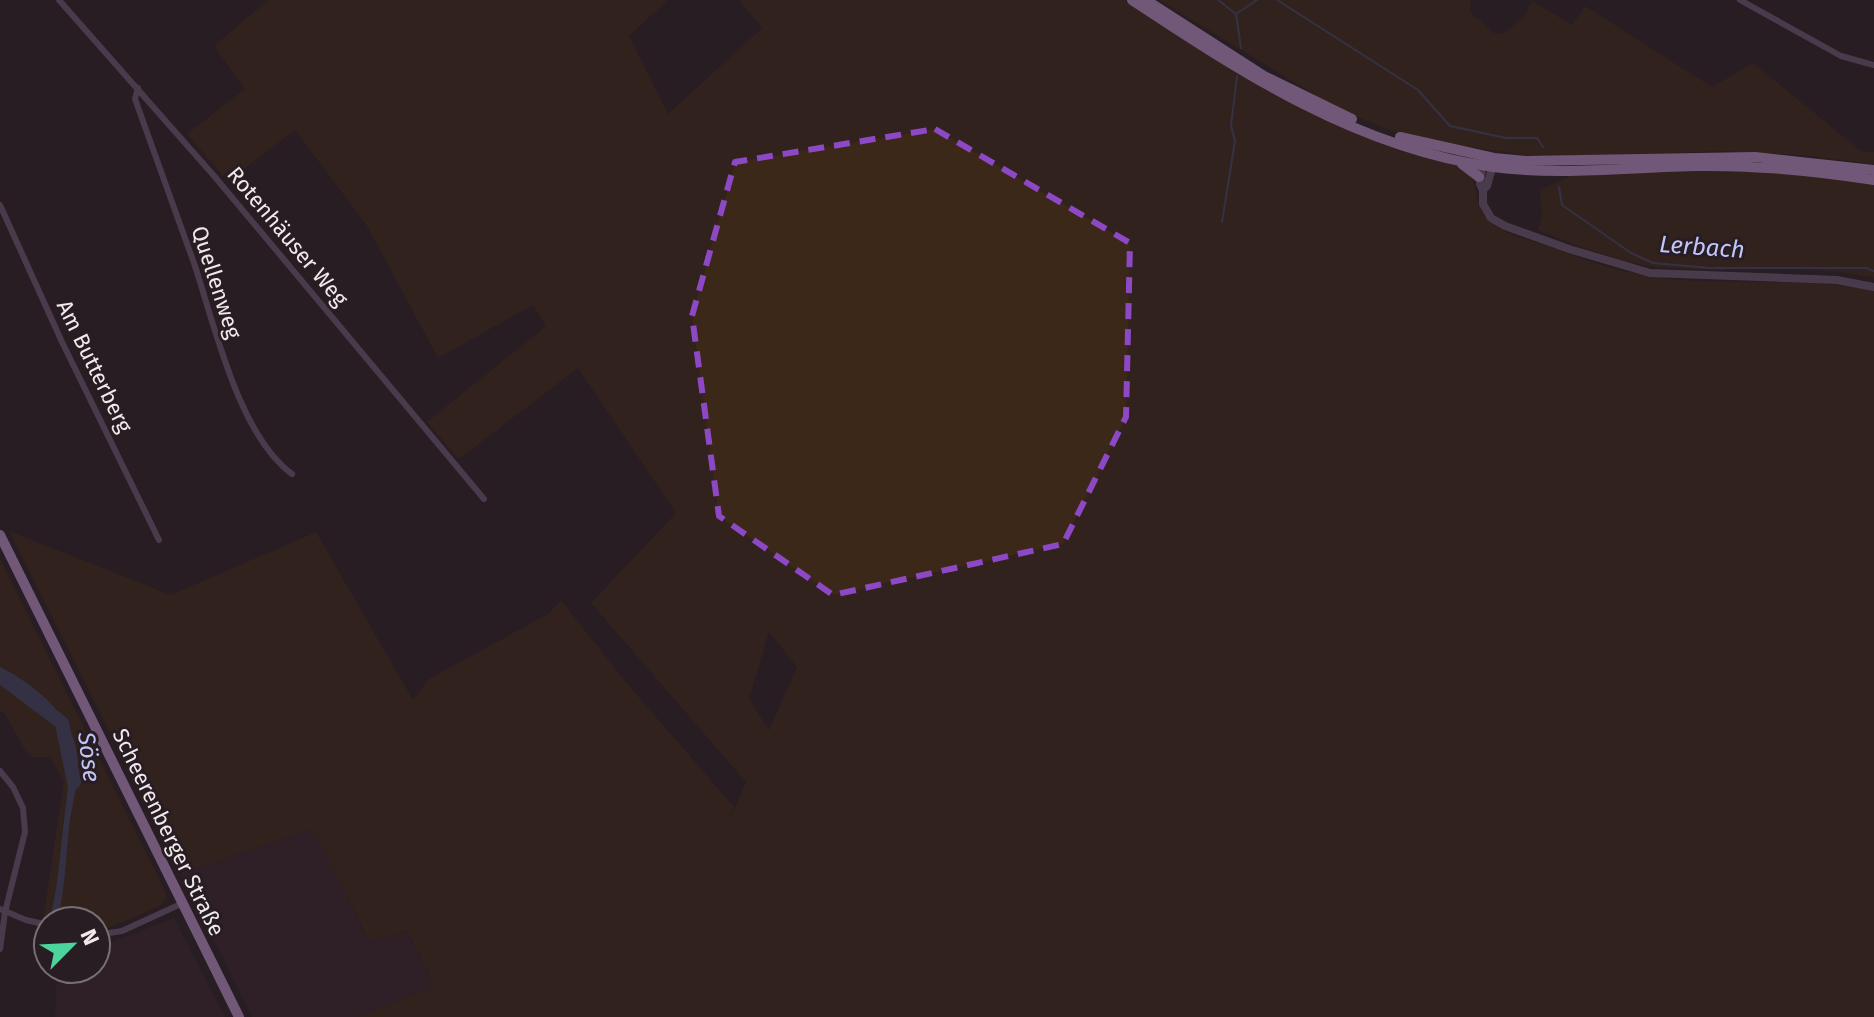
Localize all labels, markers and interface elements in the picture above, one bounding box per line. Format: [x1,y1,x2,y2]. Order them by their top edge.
street label: Rotenhäuser Weg [221,161,354,312]
street label: Quellenweg [186,222,248,342]
water label: Lerbach [1658,230,1746,264]
street label: Am Butterberg [51,296,139,437]
street label: Scheerenberger Straße [107,724,231,940]
water label: Söse [72,729,106,784]
north arrow [32,905,112,985]
text: N [75,925,105,949]

